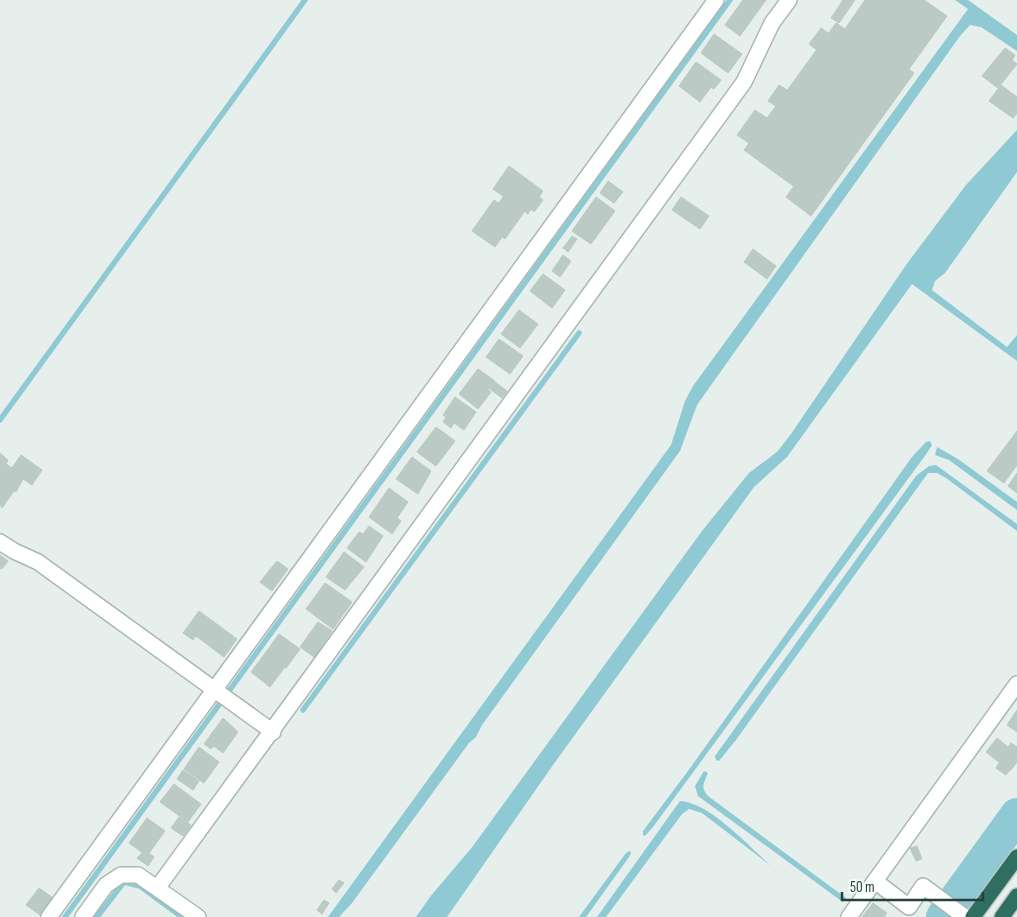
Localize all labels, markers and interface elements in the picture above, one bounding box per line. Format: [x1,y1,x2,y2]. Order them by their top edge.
scale bar [842,870,983,902]
text: 50 m [850,878,875,897]

